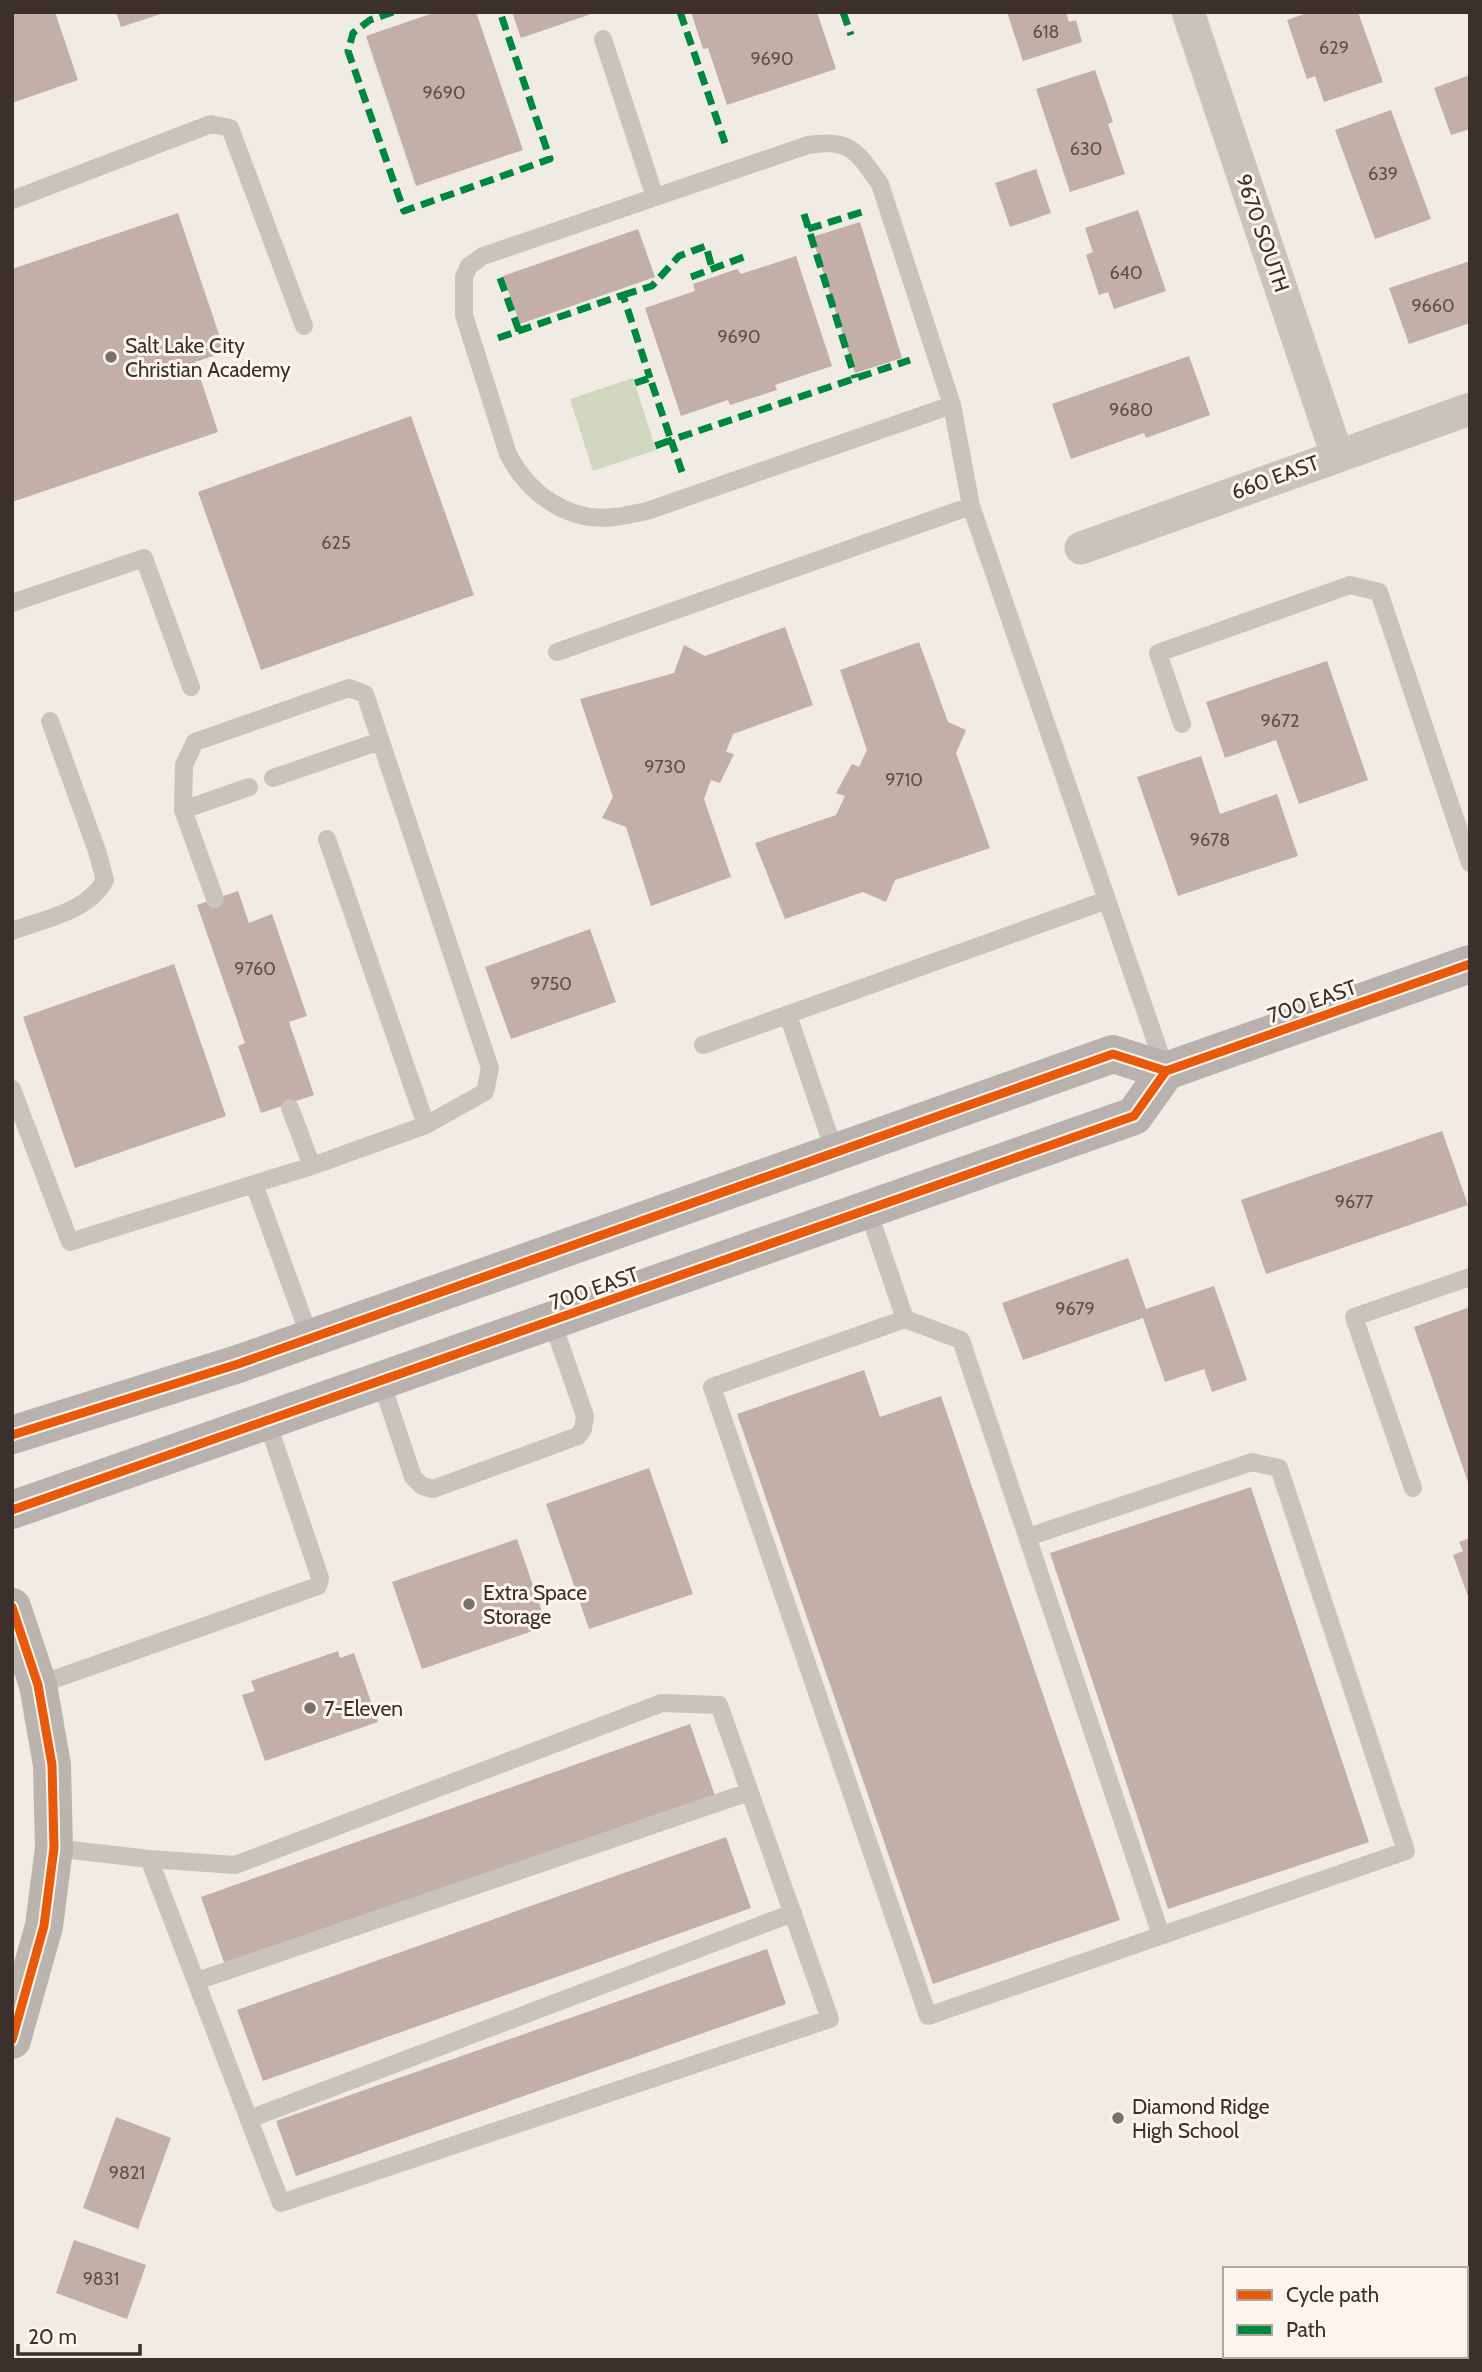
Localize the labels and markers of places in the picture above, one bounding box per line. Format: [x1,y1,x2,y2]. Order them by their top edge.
place label: Salt Lake City Christian Academy [125,333,291,382]
marker: Salt Lake City Christian Academy [103,349,119,365]
place label: Extra Space Storage [483,1580,587,1629]
marker: Extra Space Storage [461,1596,477,1612]
place label: 7-Eleven [324,1696,403,1721]
marker: 7-Eleven [302,1700,318,1716]
place label: Diamond Ridge High School [1132,2094,1270,2143]
marker: Diamond Ridge High School [1110,2110,1126,2126]

